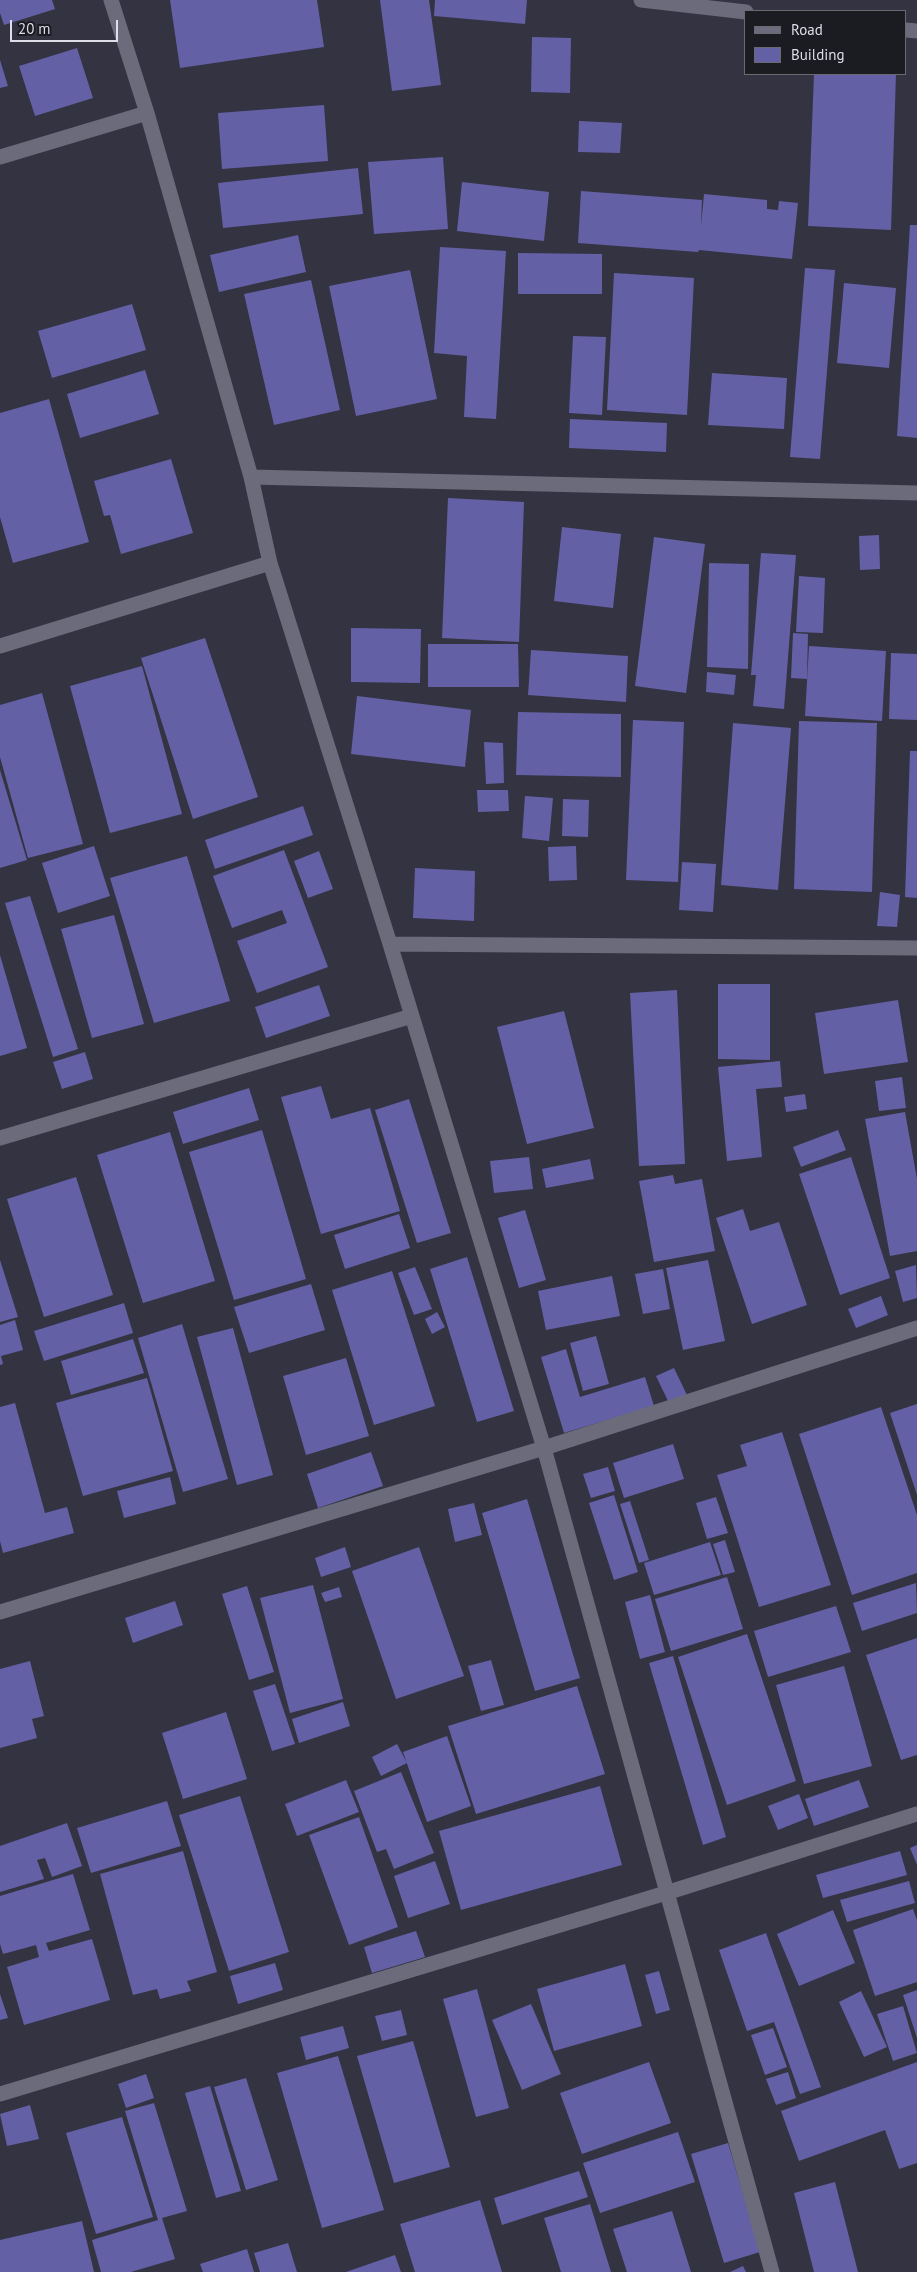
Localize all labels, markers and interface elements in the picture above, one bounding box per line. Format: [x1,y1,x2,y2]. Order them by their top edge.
scale bar [12,10,120,42]
legend [744,10,907,75]
text: 20 m [18,19,51,38]
text: Road [791,20,823,39]
text: Building [791,45,845,64]

